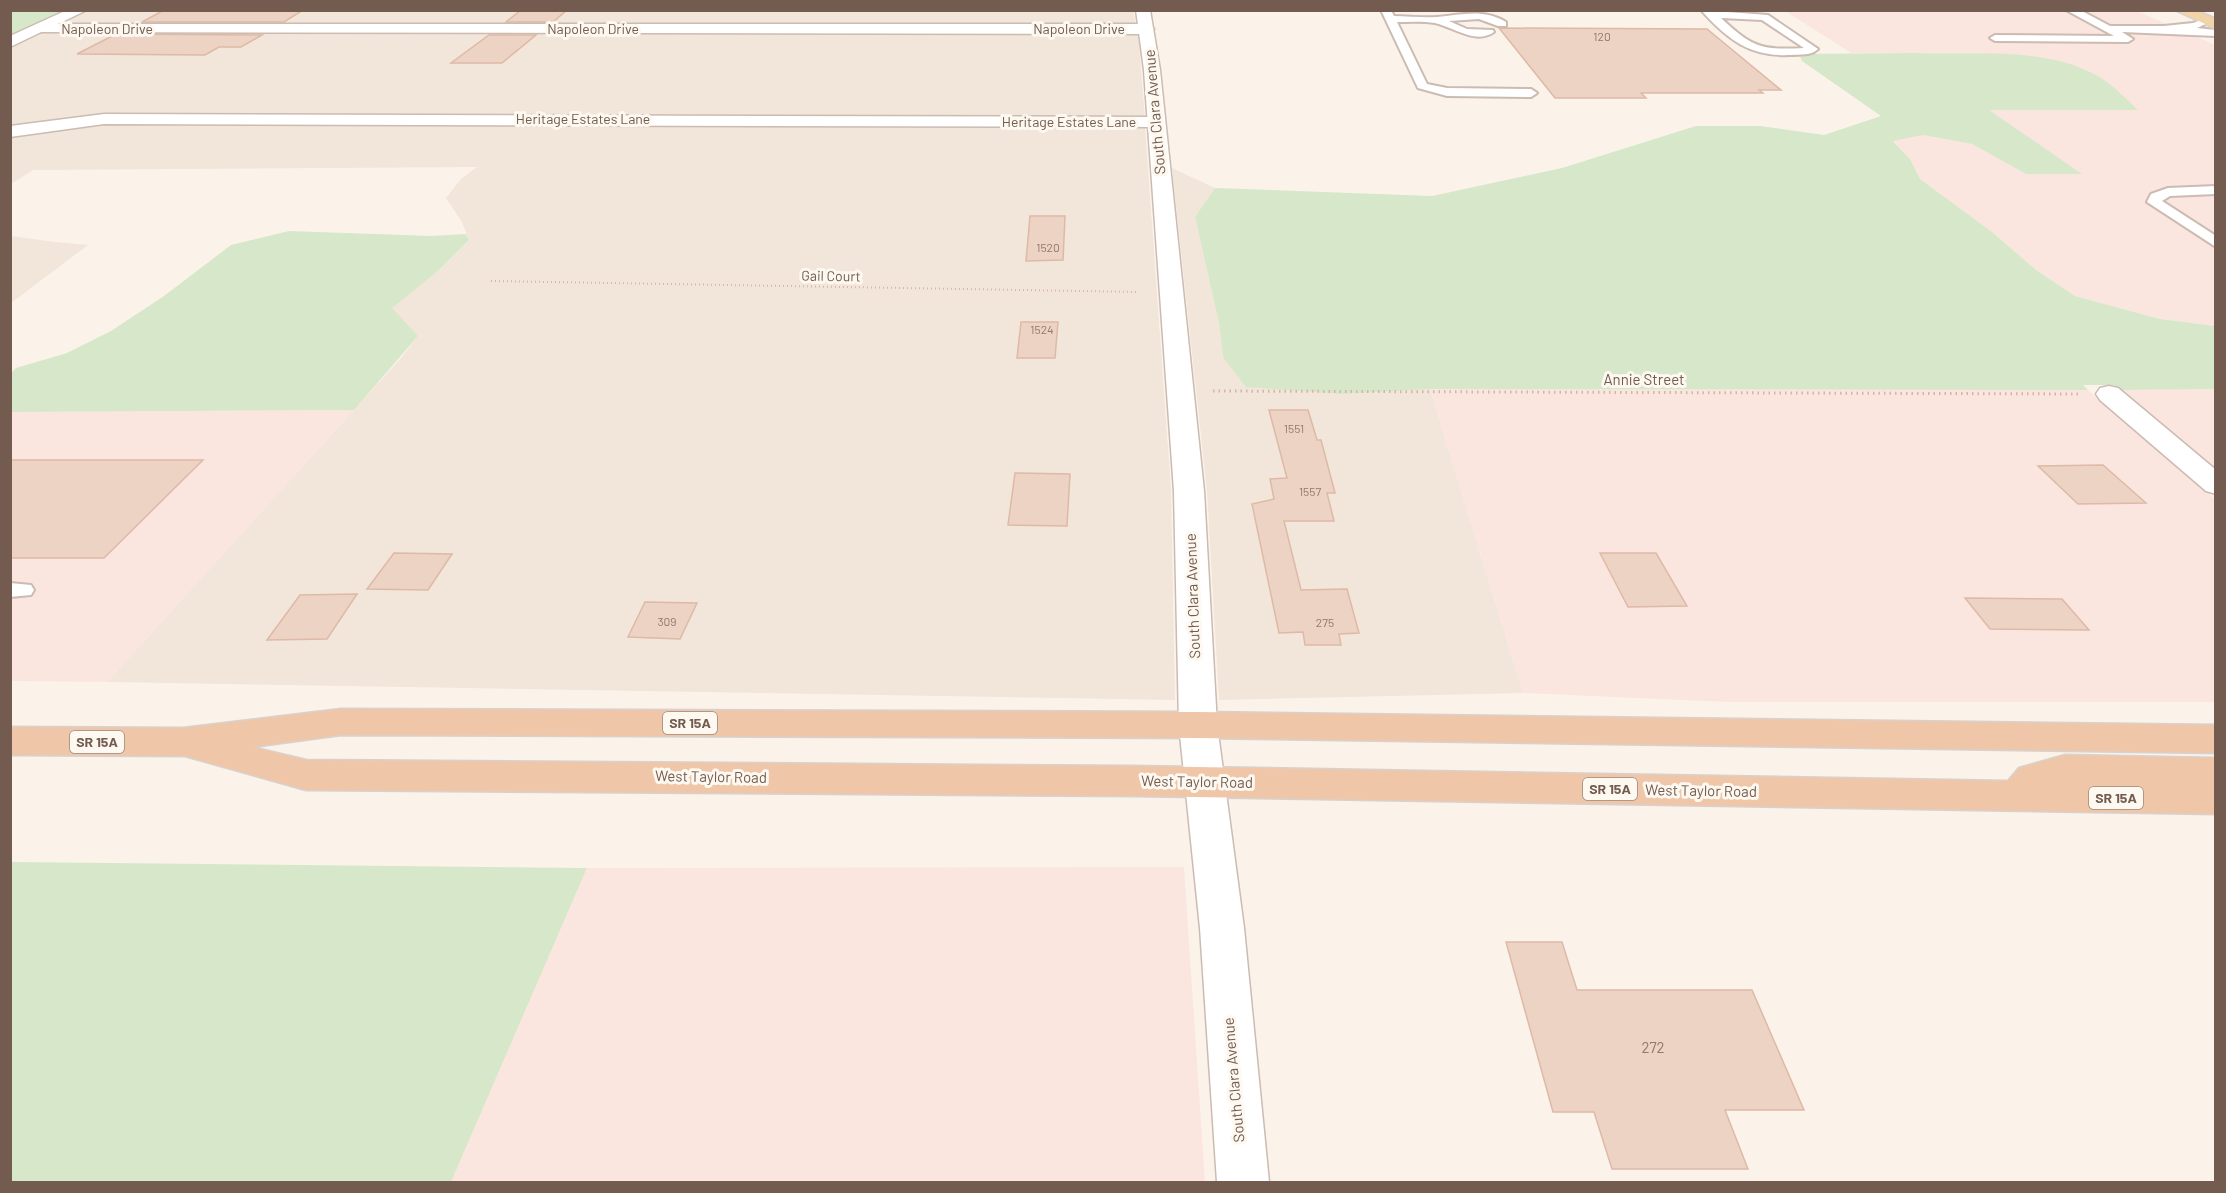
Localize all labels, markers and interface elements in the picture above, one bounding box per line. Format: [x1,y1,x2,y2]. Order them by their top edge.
street label: Napoleon Drive [61,20,153,37]
street label: Napoleon Drive [547,20,639,37]
street label: Napoleon Drive [1033,20,1125,37]
house number: 120 [1593,29,1611,43]
street label: South Clara Avenue [1140,49,1168,175]
street label: Heritage Estates Lane [516,110,650,127]
street label: Heritage Estates Lane [1002,113,1136,130]
house number: 1520 [1036,240,1060,254]
street label: Gail Court [801,266,861,285]
house number: 1524 [1030,322,1054,336]
street label: Annie Street [1603,370,1685,388]
house number: 1551 [1284,421,1304,435]
house number: 1557 [1299,484,1321,498]
street label: South Clara Avenue [1181,533,1203,659]
house number: 309 [657,614,677,628]
house number: 275 [1316,615,1334,629]
road number: SR 15A [663,712,717,734]
road number: SR 15A [70,731,124,753]
street label: West Taylor Road [655,766,767,786]
street label: West Taylor Road [1141,771,1253,791]
road number: SR 15A [1583,778,1637,800]
street label: West Taylor Road [1645,780,1757,800]
road number: SR 15A [2089,787,2143,809]
street label: South Clara Avenue [1219,1017,1247,1143]
house number: 272 [1641,1038,1665,1056]

